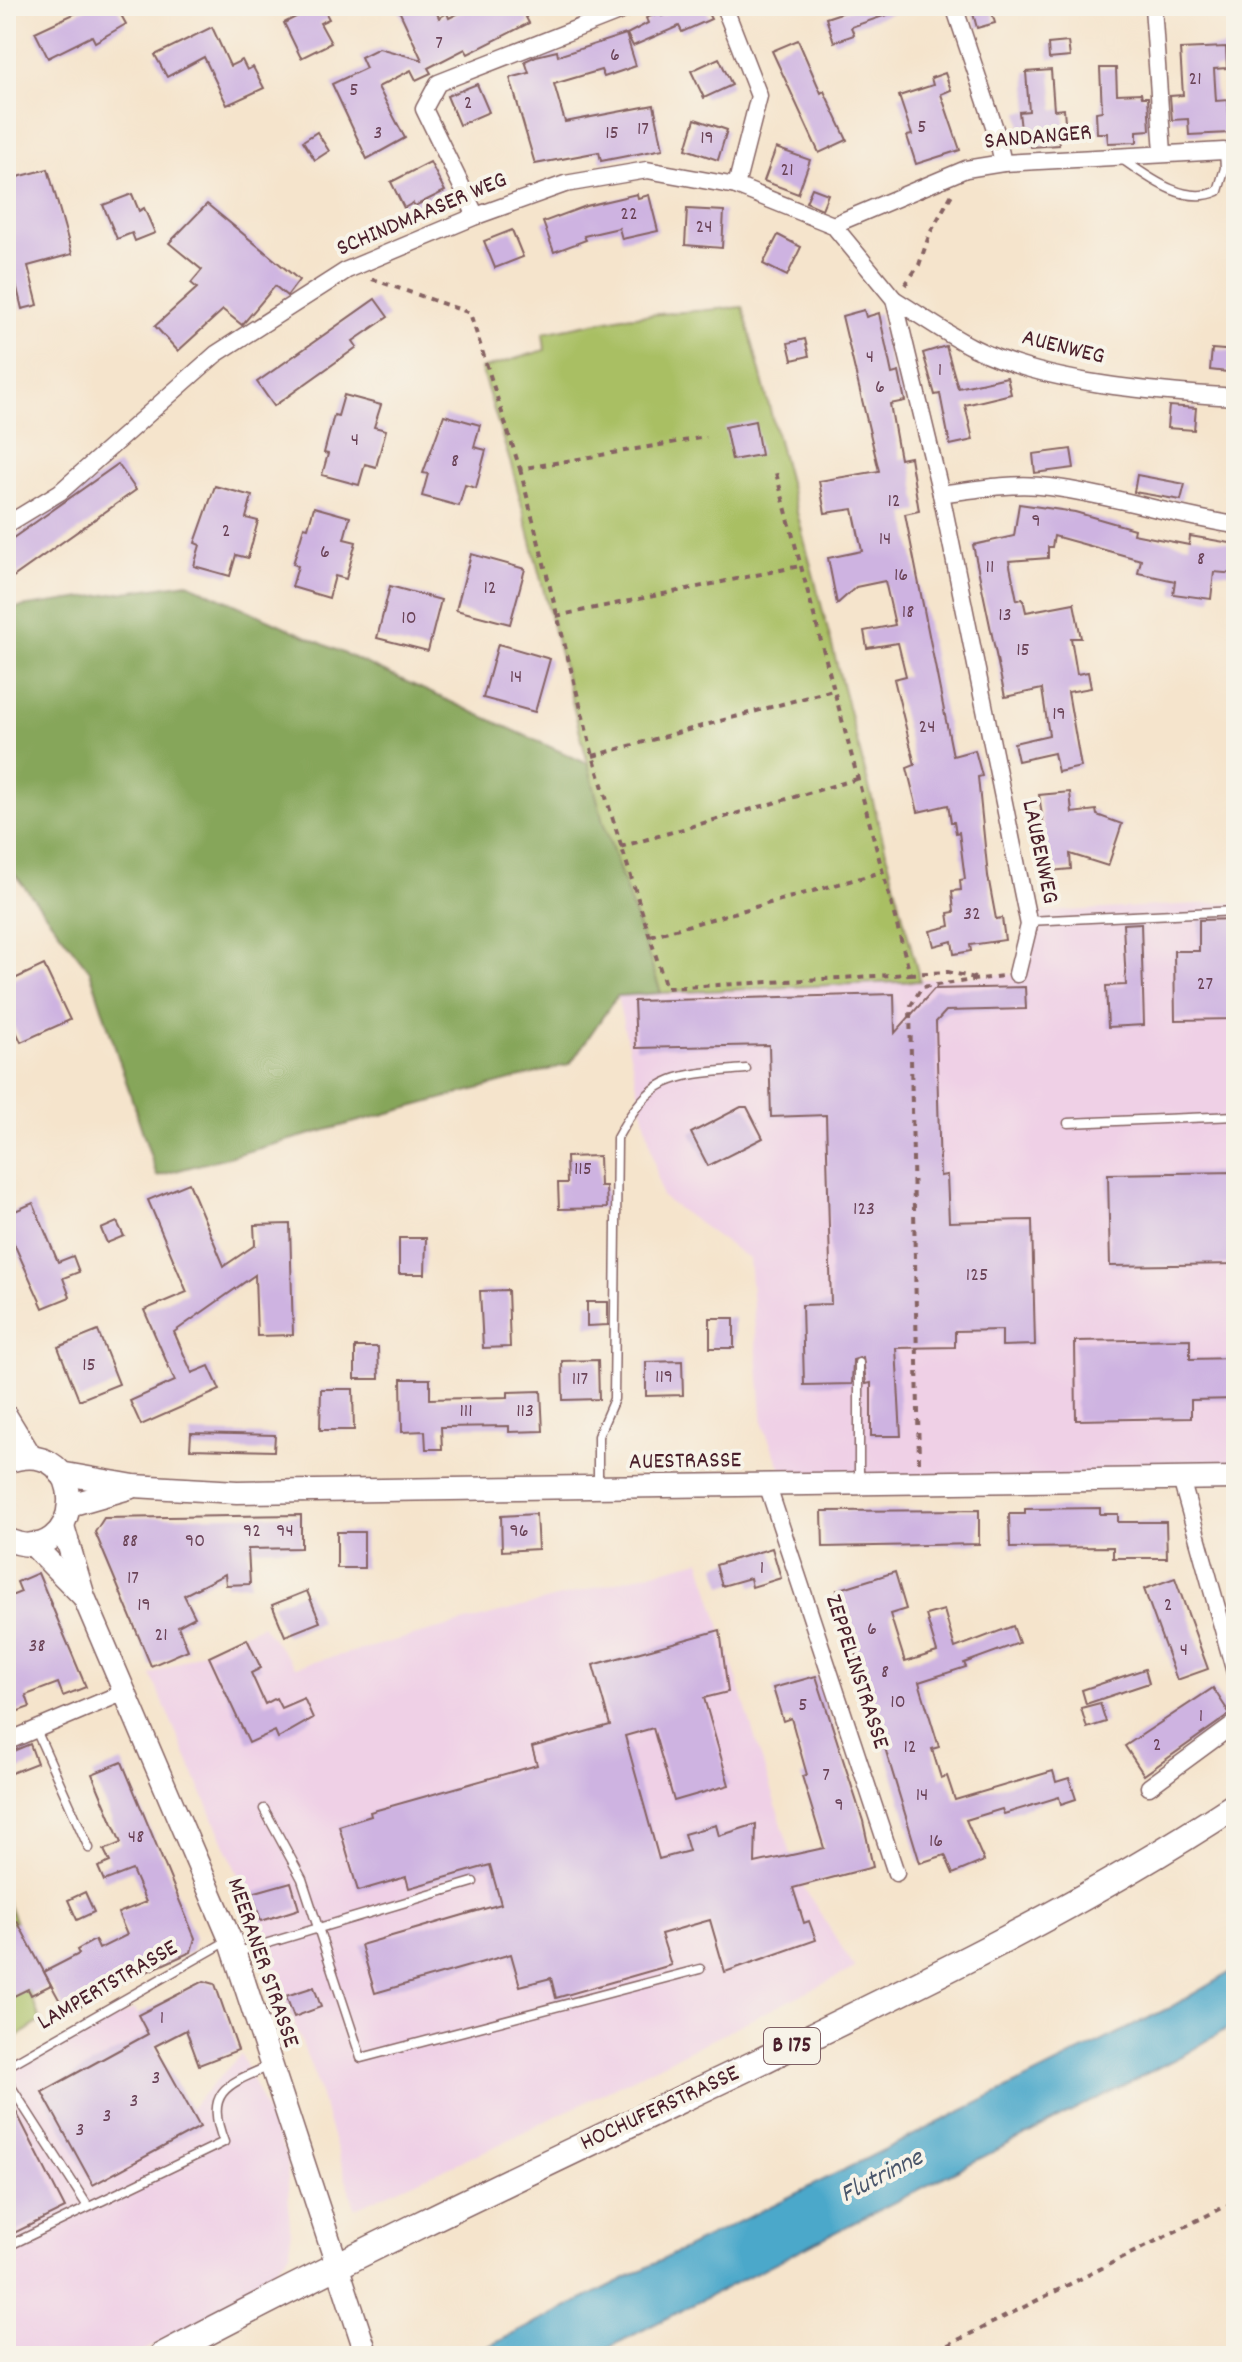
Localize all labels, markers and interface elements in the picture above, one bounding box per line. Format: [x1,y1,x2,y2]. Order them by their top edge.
house number: 7 [435,30,443,58]
house number: 6 [610,42,620,70]
house number: 21 [1188,66,1202,94]
house number: 5 [349,77,359,105]
house number: 2 [464,90,472,118]
house number: 5 [917,114,927,142]
house number: 17 [637,116,649,144]
street label: SANDANGER [983,116,1093,160]
house number: 3 [374,120,382,148]
house number: 15 [605,120,619,148]
house number: 19 [700,125,714,153]
house number: 21 [780,157,794,185]
street label: SCHINDMAASER WEG [332,164,512,266]
house number: 22 [620,201,638,229]
house number: 24 [695,214,713,242]
street label: AUENWEG [1018,321,1108,375]
house number: 4 [866,344,874,372]
house number: 1 [938,357,942,385]
house number: 6 [875,374,885,402]
house number: 4 [351,427,359,455]
house number: 8 [451,448,459,476]
house number: 12 [887,488,901,516]
house number: 9 [1031,508,1041,536]
house number: 2 [222,518,230,546]
house number: 14 [879,526,891,554]
house number: 6 [320,539,330,567]
house number: 8 [1197,546,1205,574]
house number: 11 [986,554,994,582]
house number: 16 [894,562,908,590]
house number: 12 [483,575,497,603]
house number: 18 [902,599,914,627]
house number: 13 [998,602,1012,630]
house number: 10 [401,605,417,633]
house number: 15 [1016,637,1030,665]
house number: 14 [510,664,522,692]
house number: 19 [1052,701,1066,729]
house number: 24 [918,714,936,742]
street label: LAUBENWEG [1011,797,1067,907]
house number: 32 [963,901,981,929]
house number: 27 [1197,971,1213,999]
house number: 115 [574,1156,592,1184]
house number: 123 [853,1196,875,1224]
house number: 125 [966,1262,988,1290]
house number: 15 [82,1352,96,1380]
house number: 119 [655,1364,673,1392]
house number: 117 [572,1366,588,1394]
house number: 111 [459,1398,473,1426]
house number: 113 [516,1398,534,1426]
street label: AUESTRASSE [628,1444,742,1480]
house number: 92 [243,1518,261,1546]
house number: 94 [276,1518,294,1546]
house number: 96 [510,1518,528,1546]
house number: 88 [122,1528,138,1556]
house number: 90 [185,1528,205,1556]
house number: 1 [760,1555,764,1583]
house number: 17 [127,1565,139,1593]
street label: ZEPPELINSTRASSE [815,1591,897,1754]
house number: 19 [137,1592,151,1620]
house number: 2 [1164,1592,1172,1620]
house number: 6 [867,1616,877,1644]
house number: 21 [154,1622,168,1650]
house number: 38 [29,1633,45,1661]
house number: 4 [1180,1637,1188,1665]
house number: 8 [881,1659,889,1687]
house number: 10 [890,1689,906,1717]
house number: 5 [798,1692,808,1720]
house number: 1 [1199,1703,1203,1731]
house number: 2 [1153,1732,1161,1760]
house number: 12 [903,1734,917,1762]
house number: 7 [822,1762,830,1790]
house number: 14 [916,1782,928,1810]
house number: 9 [834,1792,844,1820]
house number: 48 [128,1824,144,1852]
house number: 16 [929,1828,943,1856]
street label: MEERANER STRASSE [217,1873,307,2053]
street label: LAMPERTSTRASSE [31,1932,185,2040]
house number: 1 [160,2005,164,2033]
road number: B 175 [764,2028,820,2064]
street label: HOCHUFERSTRASSE [575,2057,745,2161]
house number: 3 [152,2065,160,2093]
house number: 3 [130,2088,138,2116]
house number: 3 [103,2103,111,2131]
house number: 3 [76,2117,84,2145]
water label: Flutrinne [834,2140,931,2214]

